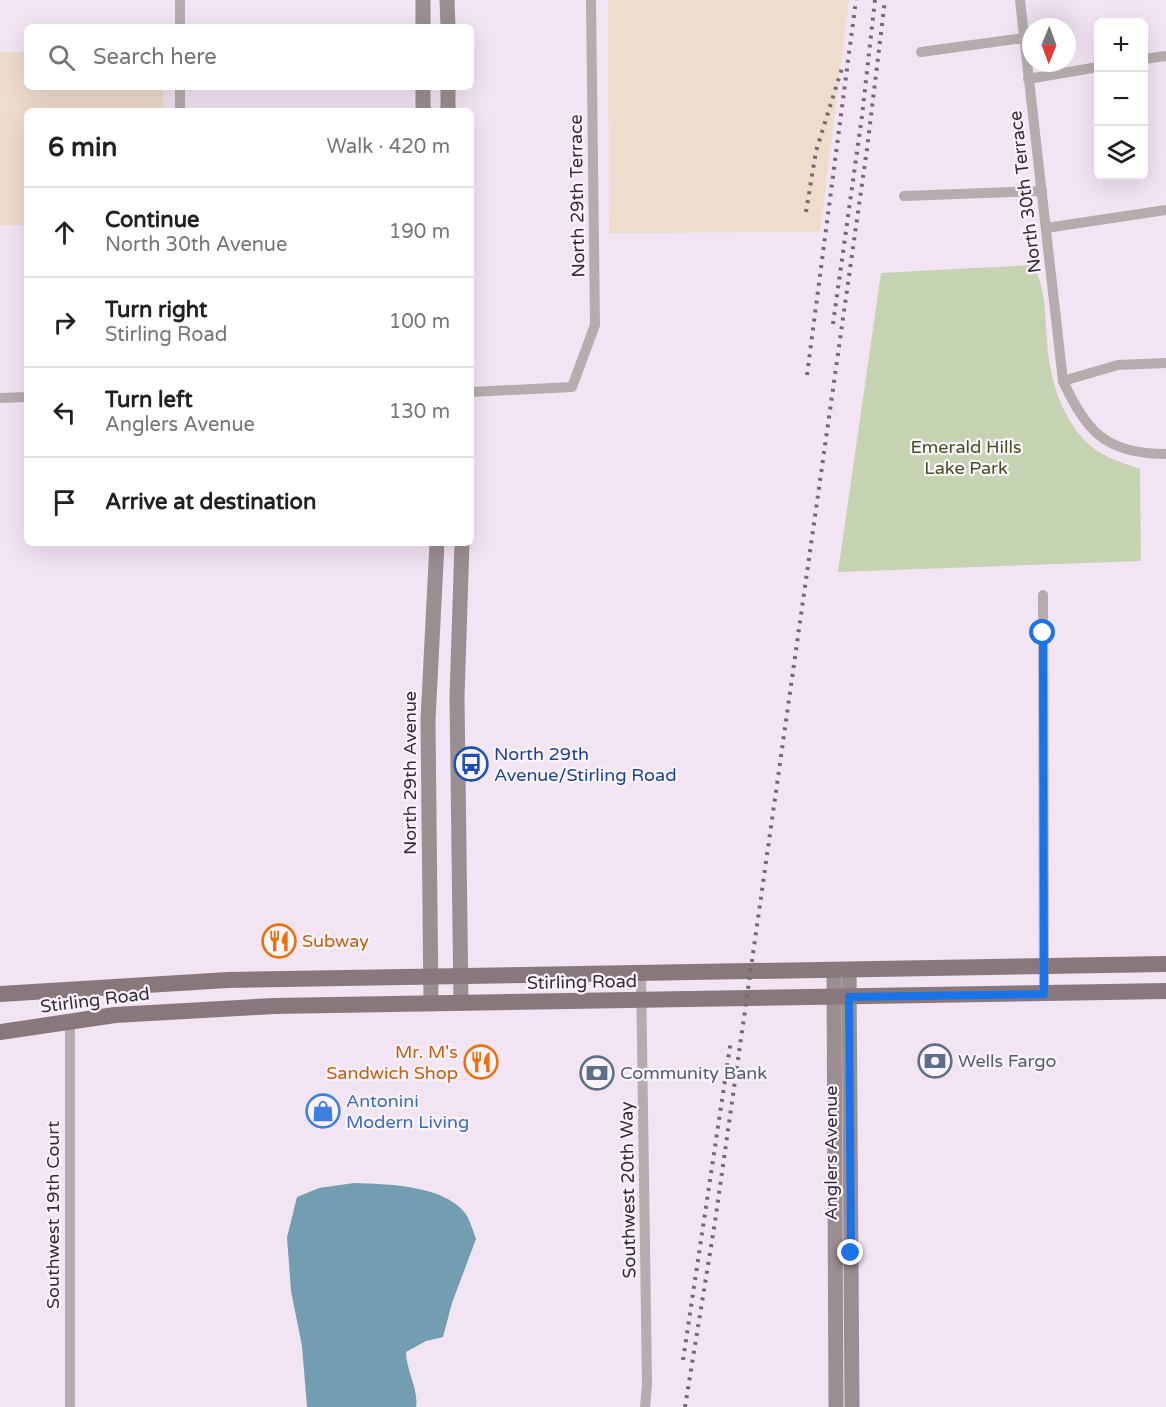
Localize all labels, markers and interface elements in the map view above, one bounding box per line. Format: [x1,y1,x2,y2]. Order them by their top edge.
north arrow [1022,18,1076,72]
map controls [1094,18,1148,180]
button: + [1094,18,1148,72]
search box [24,24,474,90]
icon: search [45,41,78,74]
text: Search here [93,44,217,70]
button: − [1094,72,1148,126]
street label: North 30th Terrace [1004,110,1046,274]
street label: North 29th Terrace [565,114,589,278]
button: layers [1094,126,1148,180]
text: 6 min [48,132,117,163]
text: Walk · 420 m [327,135,450,159]
text: Continue [105,207,200,233]
icon: ahead [48,216,81,249]
text: 190 m [389,220,450,244]
text: North 30th Avenue [105,233,287,257]
text: Turn right [105,297,207,323]
icon: right [48,306,81,339]
text: 100 m [389,310,450,334]
text: Stirling Road [105,323,227,347]
text: Turn left [105,387,193,413]
icon: left [48,396,81,429]
text: 130 m [389,400,450,424]
text: Anglers Avenue [105,413,255,437]
park label: Emerald Hills Lake Park [910,436,1022,479]
icon: arrive [48,486,81,519]
text: Arrive at destination [105,489,316,515]
route start [1029,619,1055,645]
street label: North 29th Avenue [399,691,421,855]
place label: North 29th Avenue/Stirling Road [494,743,677,786]
bus stop icon: North 29th Avenue/Stirling Road [453,746,489,782]
restaurant icon: Subway [261,923,297,959]
place label: Subway [302,930,369,952]
street label: Stirling Road [527,970,637,994]
street label: Stirling Road [39,982,151,1018]
place label: Mr. M's Sandwich Shop [326,1041,458,1084]
bank icon: Wells Fargo [917,1043,953,1079]
restaurant icon: Mr. M's Sandwich Shop [463,1044,499,1080]
place label: Wells Fargo [958,1050,1057,1072]
bank icon: Community Bank [579,1055,615,1091]
place label: Community Bank [620,1062,767,1084]
street label: Anglers Avenue [820,1086,842,1220]
place label: Antonini Modern Living [346,1090,469,1133]
shop icon: Antonini Modern Living [305,1093,341,1129]
street label: Southwest 20th Way [615,1101,641,1279]
street label: Southwest 19th Court [42,1121,64,1309]
route end [837,1239,863,1265]

